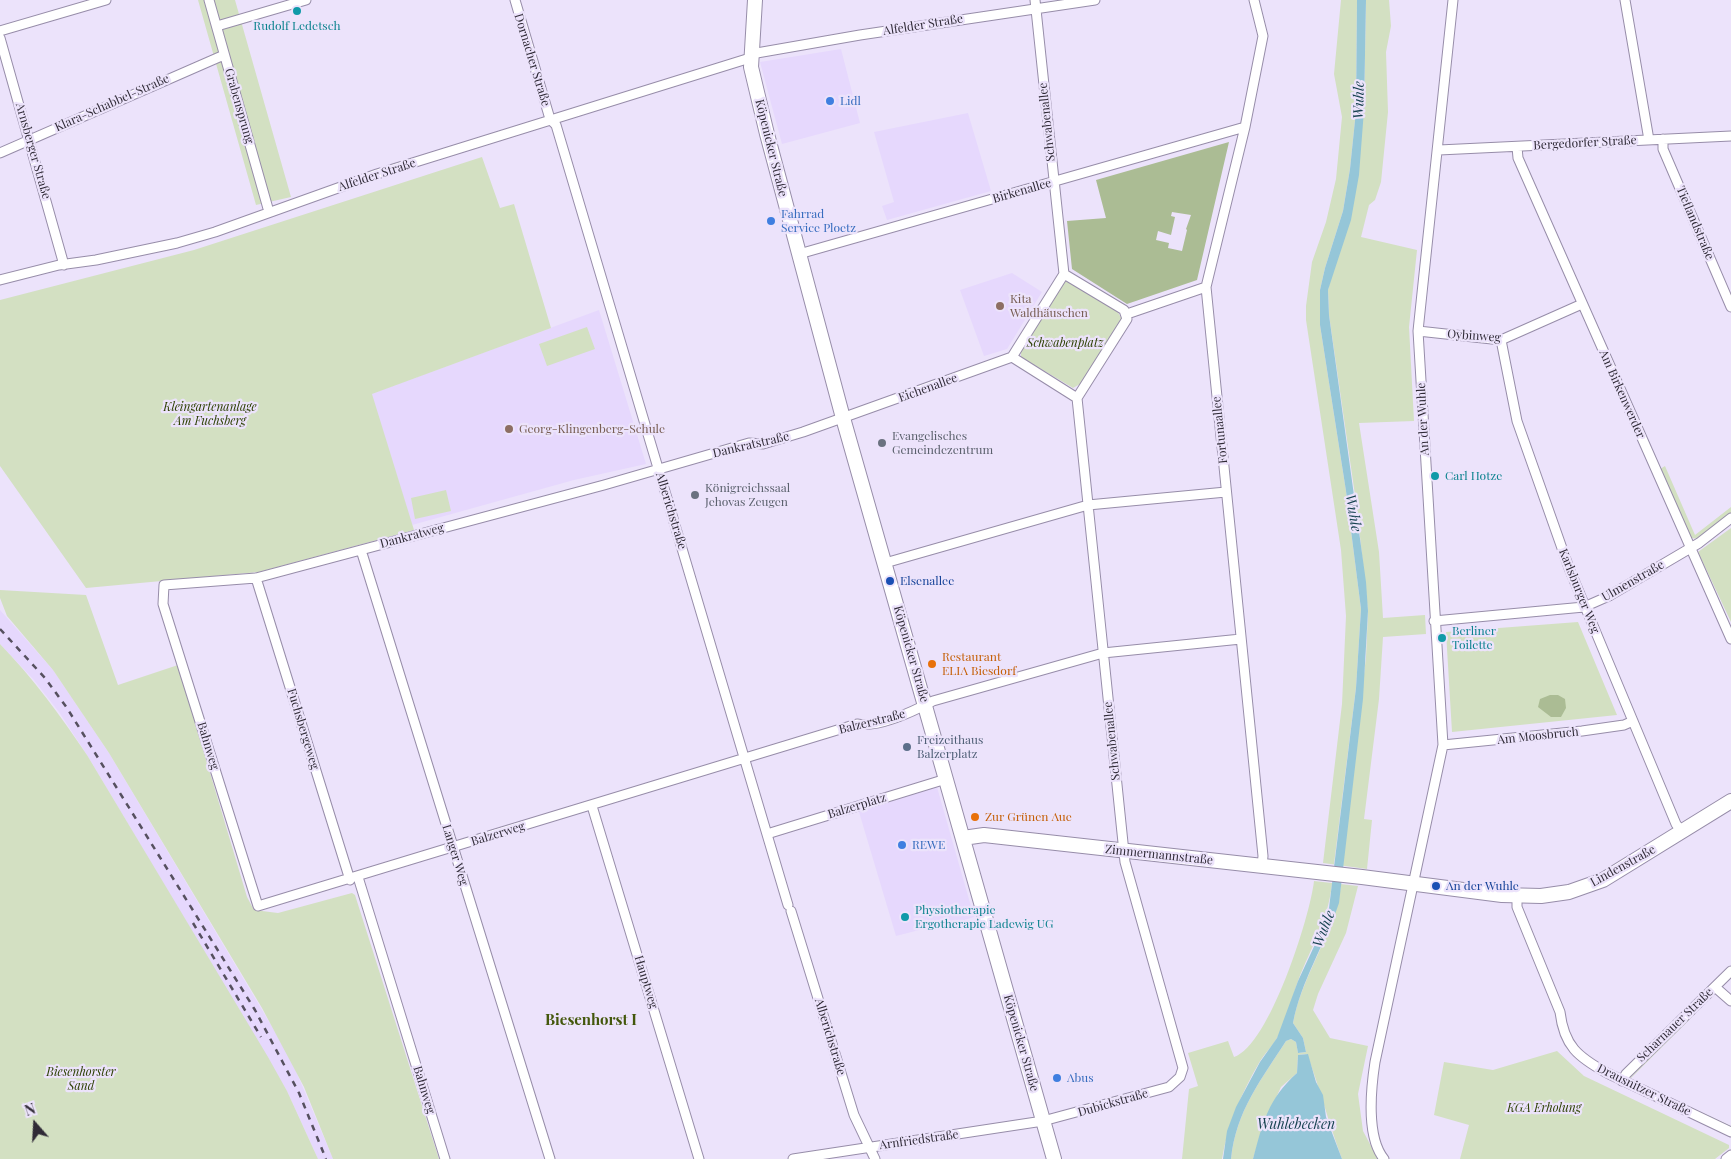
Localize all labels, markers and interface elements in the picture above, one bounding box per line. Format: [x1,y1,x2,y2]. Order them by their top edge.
marker: Rudolf Ledetsch [291,5,303,17]
street label: Dornacher Straße [511,12,553,108]
street label: Alfelder Straße [882,12,964,38]
place label: Rudolf Ledetsch [253,19,341,33]
street label: Grabensprung [221,67,257,145]
street label: Klara-Schabbel-Straße [52,71,172,135]
water label: Wuhle [1350,81,1368,119]
street label: Schwabenallee [1036,82,1058,162]
place label: Lidl [840,94,861,108]
marker: Lidl [824,95,836,107]
street label: Köpenicker Straße [752,98,790,198]
street label: Arnsberger Straße [12,101,54,201]
street label: Bergedorfer Straße [1533,133,1637,153]
street label: Alfelder Straße [336,156,418,194]
street label: Birkenallee [991,176,1053,206]
street label: Tieflandstraße [1673,184,1717,262]
place label: Fahrrad Service Ploetz [781,207,856,235]
marker: Fahrrad Service Ploetz [765,215,777,227]
place label: Kita Waldhäuschen [1010,292,1088,320]
marker: Kita Waldhäuschen [994,300,1006,312]
street label: Oybinweg [1447,327,1501,345]
park label: Schwabenplatz [1027,336,1103,350]
street label: Am Birkenwerder [1596,348,1648,440]
street label: Eichenallee [896,371,960,405]
street label: An der Wuhle [1414,382,1432,456]
street label: Fortunaallee [1209,396,1231,464]
park label: Kleingartenanlage Am Fuchsberg [163,400,257,428]
place label: Georg-Klingenberg-Schule [519,422,665,436]
marker: Georg-Klingenberg-Schule [503,423,515,435]
street label: Dankratstraße [711,429,791,461]
place label: Evangelisches Gemeindezentrum [892,429,993,457]
marker: Evangelisches Gemeindezentrum [876,437,888,449]
place label: Carl Hotze [1445,469,1502,483]
marker: Carl Hotze [1429,470,1441,482]
street label: Alberichstraße [652,471,690,551]
place label: Königreichssaal Jehovas Zeugen [705,481,790,509]
marker: Königreichssaal Jehovas Zeugen [689,489,701,501]
water label: Wuhle [1341,493,1365,533]
street label: Dankratweg [379,521,445,551]
street label: Karlsburger Weg [1555,547,1603,635]
street label: Ulmenstraße [1599,557,1667,605]
place label: Elsenallee [900,574,954,588]
marker: Elsenallee [884,575,896,587]
street label: Köpenicker Straße [890,604,932,704]
place label: Berliner Toilette [1452,624,1496,652]
marker: Berliner Toilette [1436,632,1448,644]
place label: Restaurant ELIA Biesdorf [942,650,1016,678]
marker: Restaurant ELIA Biesdorf [926,658,938,670]
street label: Fuchsbergeweg [284,687,322,771]
street label: Schwabenallee [1101,701,1123,781]
street label: Balzerstraße [837,707,907,737]
street label: Bahnweg [194,720,222,772]
street label: Am Moosbruch [1497,725,1579,747]
place label: Freizeithaus Balzerplatz [917,733,983,761]
marker: Freizeithaus Balzerplatz [901,741,913,753]
street label: Balzerplatz [826,790,888,822]
place label: Zur Grünen Aue [985,810,1072,824]
marker: Zur Grünen Aue [969,811,981,823]
street label: Balzerweg [469,819,527,849]
street label: Langer Weg [439,823,471,887]
place label: REWE [912,838,945,852]
marker: REWE [896,839,908,851]
street label: Zimmermannstraße [1104,842,1214,868]
street label: Lindenstraße [1588,842,1658,890]
place label: An der Wuhle [1446,879,1519,893]
marker: An der Wuhle [1430,880,1442,892]
place label: Physiotherapie Ergotherapie Ladewig UG [915,903,1053,931]
water label: Wuhle [1309,908,1339,950]
marker: Physiotherapie Ergotherapie Ladewig UG [899,911,911,923]
street label: Hauptweg [631,954,661,1010]
street label: Scharnauer Straße [1634,985,1716,1065]
street label: Köpenicker Straße [1000,993,1042,1093]
street label: Alberichstraße [811,997,849,1077]
district label: Biesenhorst I [545,1011,637,1029]
street label: Drausnitzer Straße [1595,1061,1693,1119]
street label: Bahnweg [410,1064,438,1116]
park label: Biesenhorster Sand [46,1065,116,1093]
place label: Abus [1067,1071,1094,1085]
marker: Abus [1051,1072,1063,1084]
street label: Dubickstraße [1076,1086,1150,1120]
north arrow [10,1099,60,1149]
text: N [22,1099,38,1120]
park label: KGA Erholung [1507,1101,1581,1115]
water label: Wuhlebecken [1257,1117,1335,1133]
street label: Arnfriedstraße [878,1127,960,1153]

